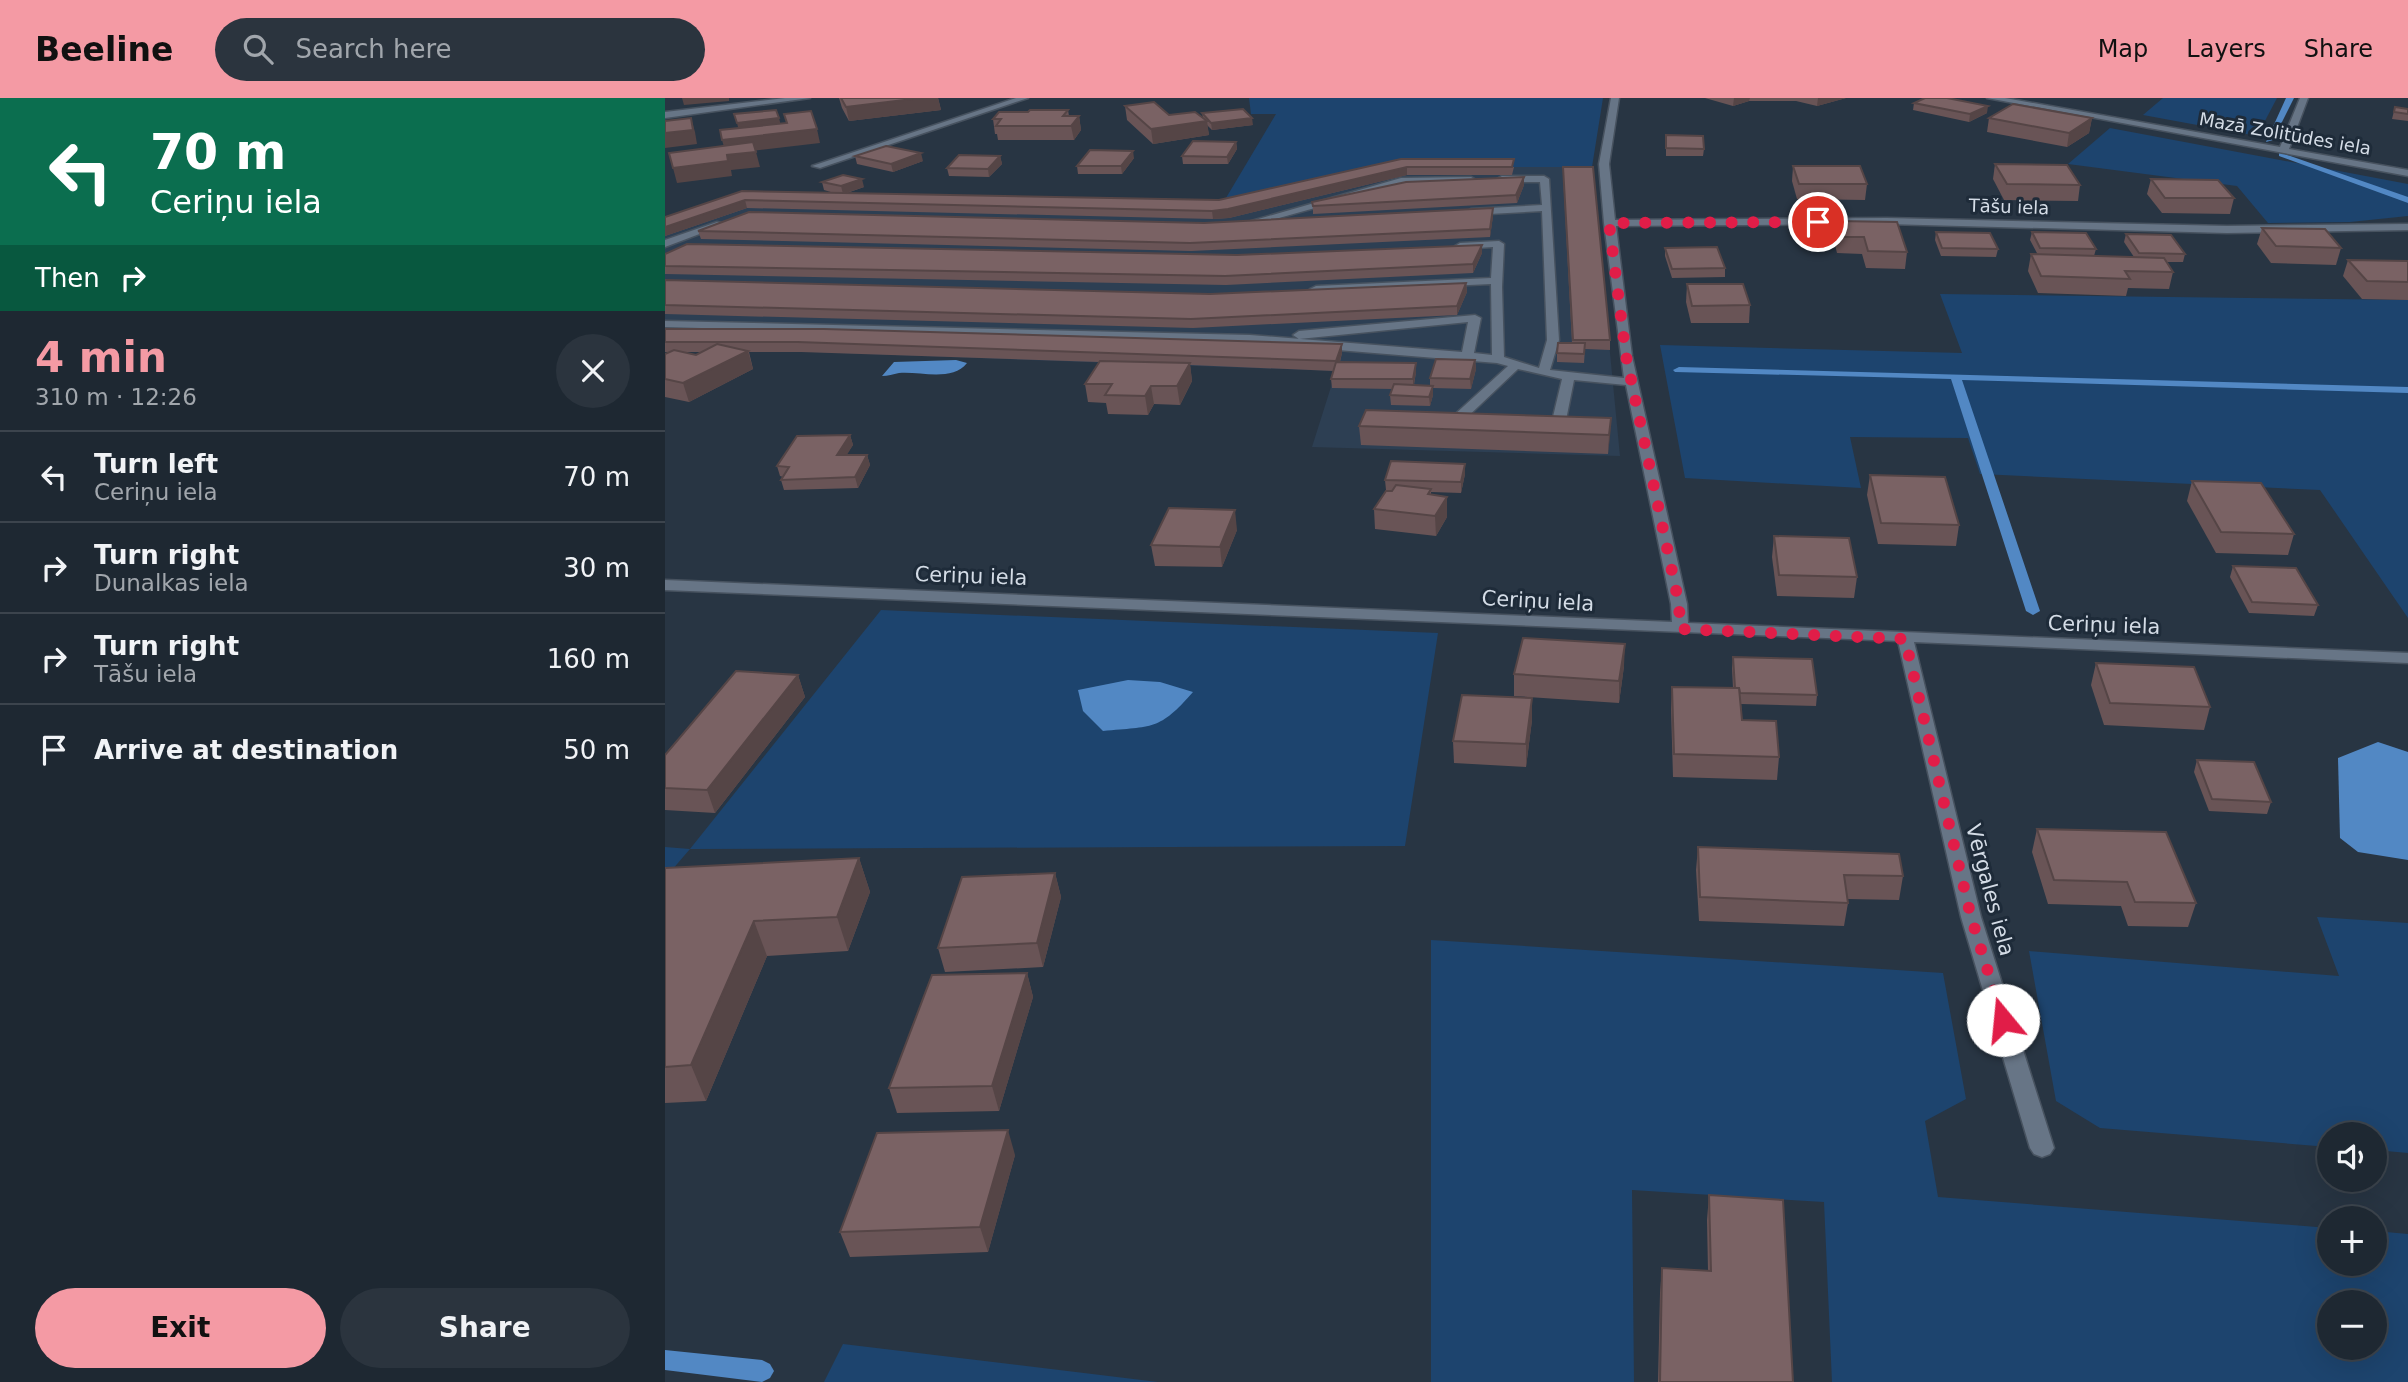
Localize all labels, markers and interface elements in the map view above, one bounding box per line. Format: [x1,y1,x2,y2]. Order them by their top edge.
search box [215,18,705,81]
text: Beeline [35,30,173,69]
icon: search [239,30,277,68]
text: Search here [295,34,452,64]
text: Map [2098,35,2148,63]
text: Layers [2186,35,2266,63]
text: Share [2304,35,2373,63]
street label: Mazā Zolitūdes iela [2197,108,2373,159]
text: 70 m [150,124,286,181]
icon: left [35,126,126,217]
text: Ceriņu iela [150,183,322,221]
pin [1788,192,1848,252]
street label: Tāšu iela [1967,195,2050,218]
icon: arrive [1799,203,1837,241]
icon: right [114,259,152,297]
text: Then [35,263,100,293]
text: 4 min [35,333,167,382]
button: close [556,334,630,408]
text: 310 m · 12:26 [35,384,197,410]
text: Turn left [94,449,218,479]
icon: left [35,458,73,496]
text: 70 m [563,462,630,492]
text: Ceriņu iela [94,479,218,505]
text: Turn right [94,540,239,570]
icon: right [35,549,73,587]
text: 30 m [563,553,630,583]
street label: Ceriņu iela [914,562,1028,590]
text: Dunalkas iela [94,570,249,596]
street label: Ceriņu iela [1481,586,1595,616]
street label: Ceriņu iela [2047,611,2161,639]
text: Turn right [94,631,239,661]
icon: right [35,640,73,678]
text: 160 m [547,644,630,674]
text: Tāšu iela [94,661,197,687]
icon: arrive [35,731,73,769]
text: Arrive at destination [94,735,398,765]
text: 50 m [563,735,630,765]
street label: Vērgales iela [1961,821,2019,959]
position arrow [1966,983,2040,1057]
map controls [2317,1122,2387,1360]
button: sound [2317,1122,2387,1192]
button: + [2317,1206,2387,1276]
button: Exit [35,1288,326,1368]
button: Share [340,1288,630,1368]
button: − [2317,1290,2387,1360]

